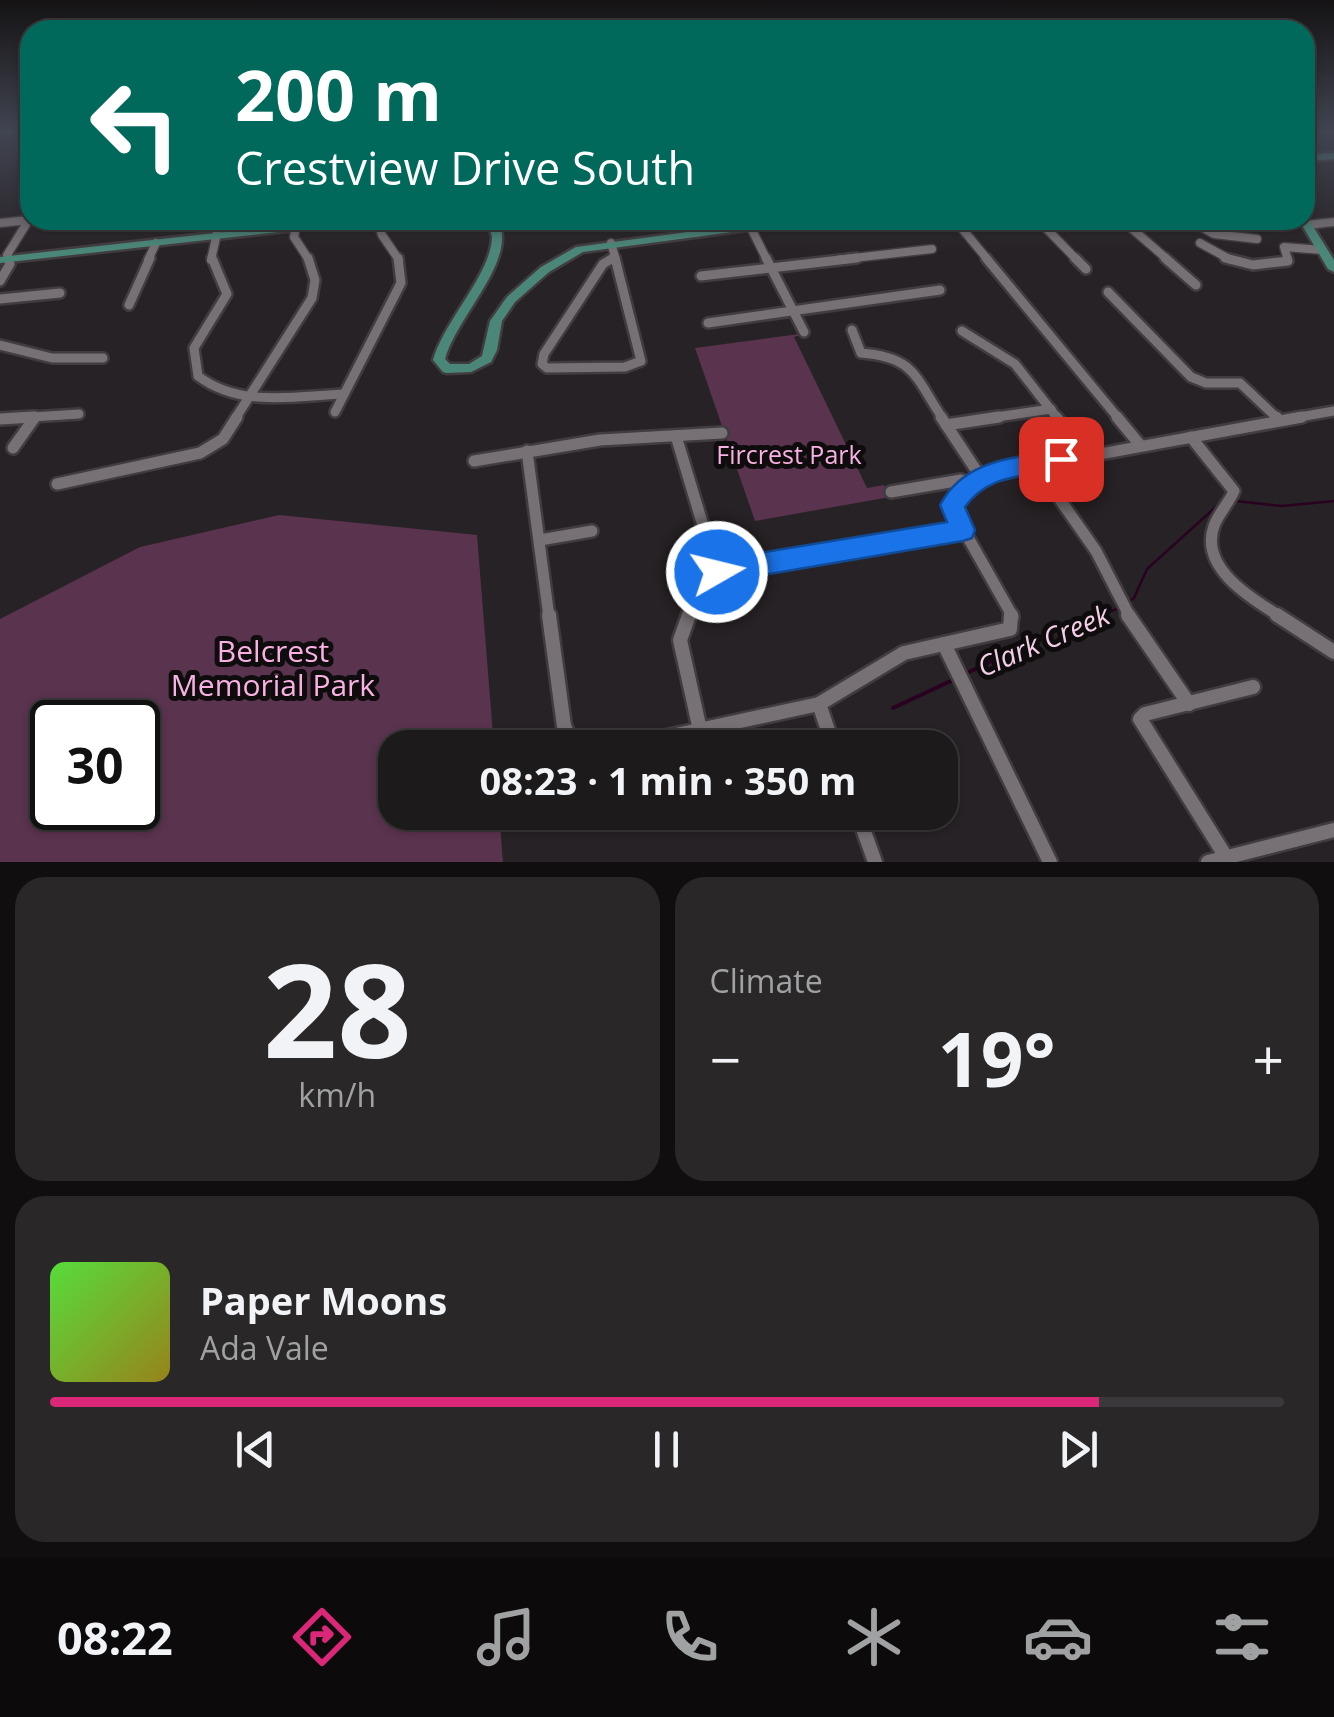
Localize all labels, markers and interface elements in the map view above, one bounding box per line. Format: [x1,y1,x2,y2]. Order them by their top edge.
text: 200 m [235,46,442,142]
icon: left [70,60,200,190]
text: Crestview Drive South [235,137,695,198]
pin [1019,417,1104,502]
icon: arrive [1034,432,1089,487]
park label: Fircrest Park [716,437,862,471]
position arrow [665,520,769,624]
water label: Clark Creek [971,595,1116,685]
park label: Belcrest Memorial Park [171,630,375,705]
speed limit sign: 30 [30,700,160,830]
text: 08:23 · 1 min · 350 m [480,754,856,806]
text: 28 [263,919,412,1096]
text: Climate [710,959,823,1002]
text: 19° [938,1007,1056,1109]
text: − [710,1021,741,1096]
text: + [1253,1021,1284,1096]
text: km/h [298,1073,376,1116]
text: Paper Moons [200,1274,447,1326]
text: Ada Vale [200,1326,329,1369]
icon: previous [228,1422,283,1477]
icon: pause [639,1422,694,1477]
icon: next [1051,1422,1106,1477]
icon: directions [287,1602,357,1672]
icon: music [471,1602,541,1672]
icon: phone [655,1602,725,1672]
icon: climate [839,1602,909,1672]
icon: car [1023,1602,1093,1672]
icon: filters [1207,1602,1277,1672]
text: 08:22 [57,1607,173,1668]

